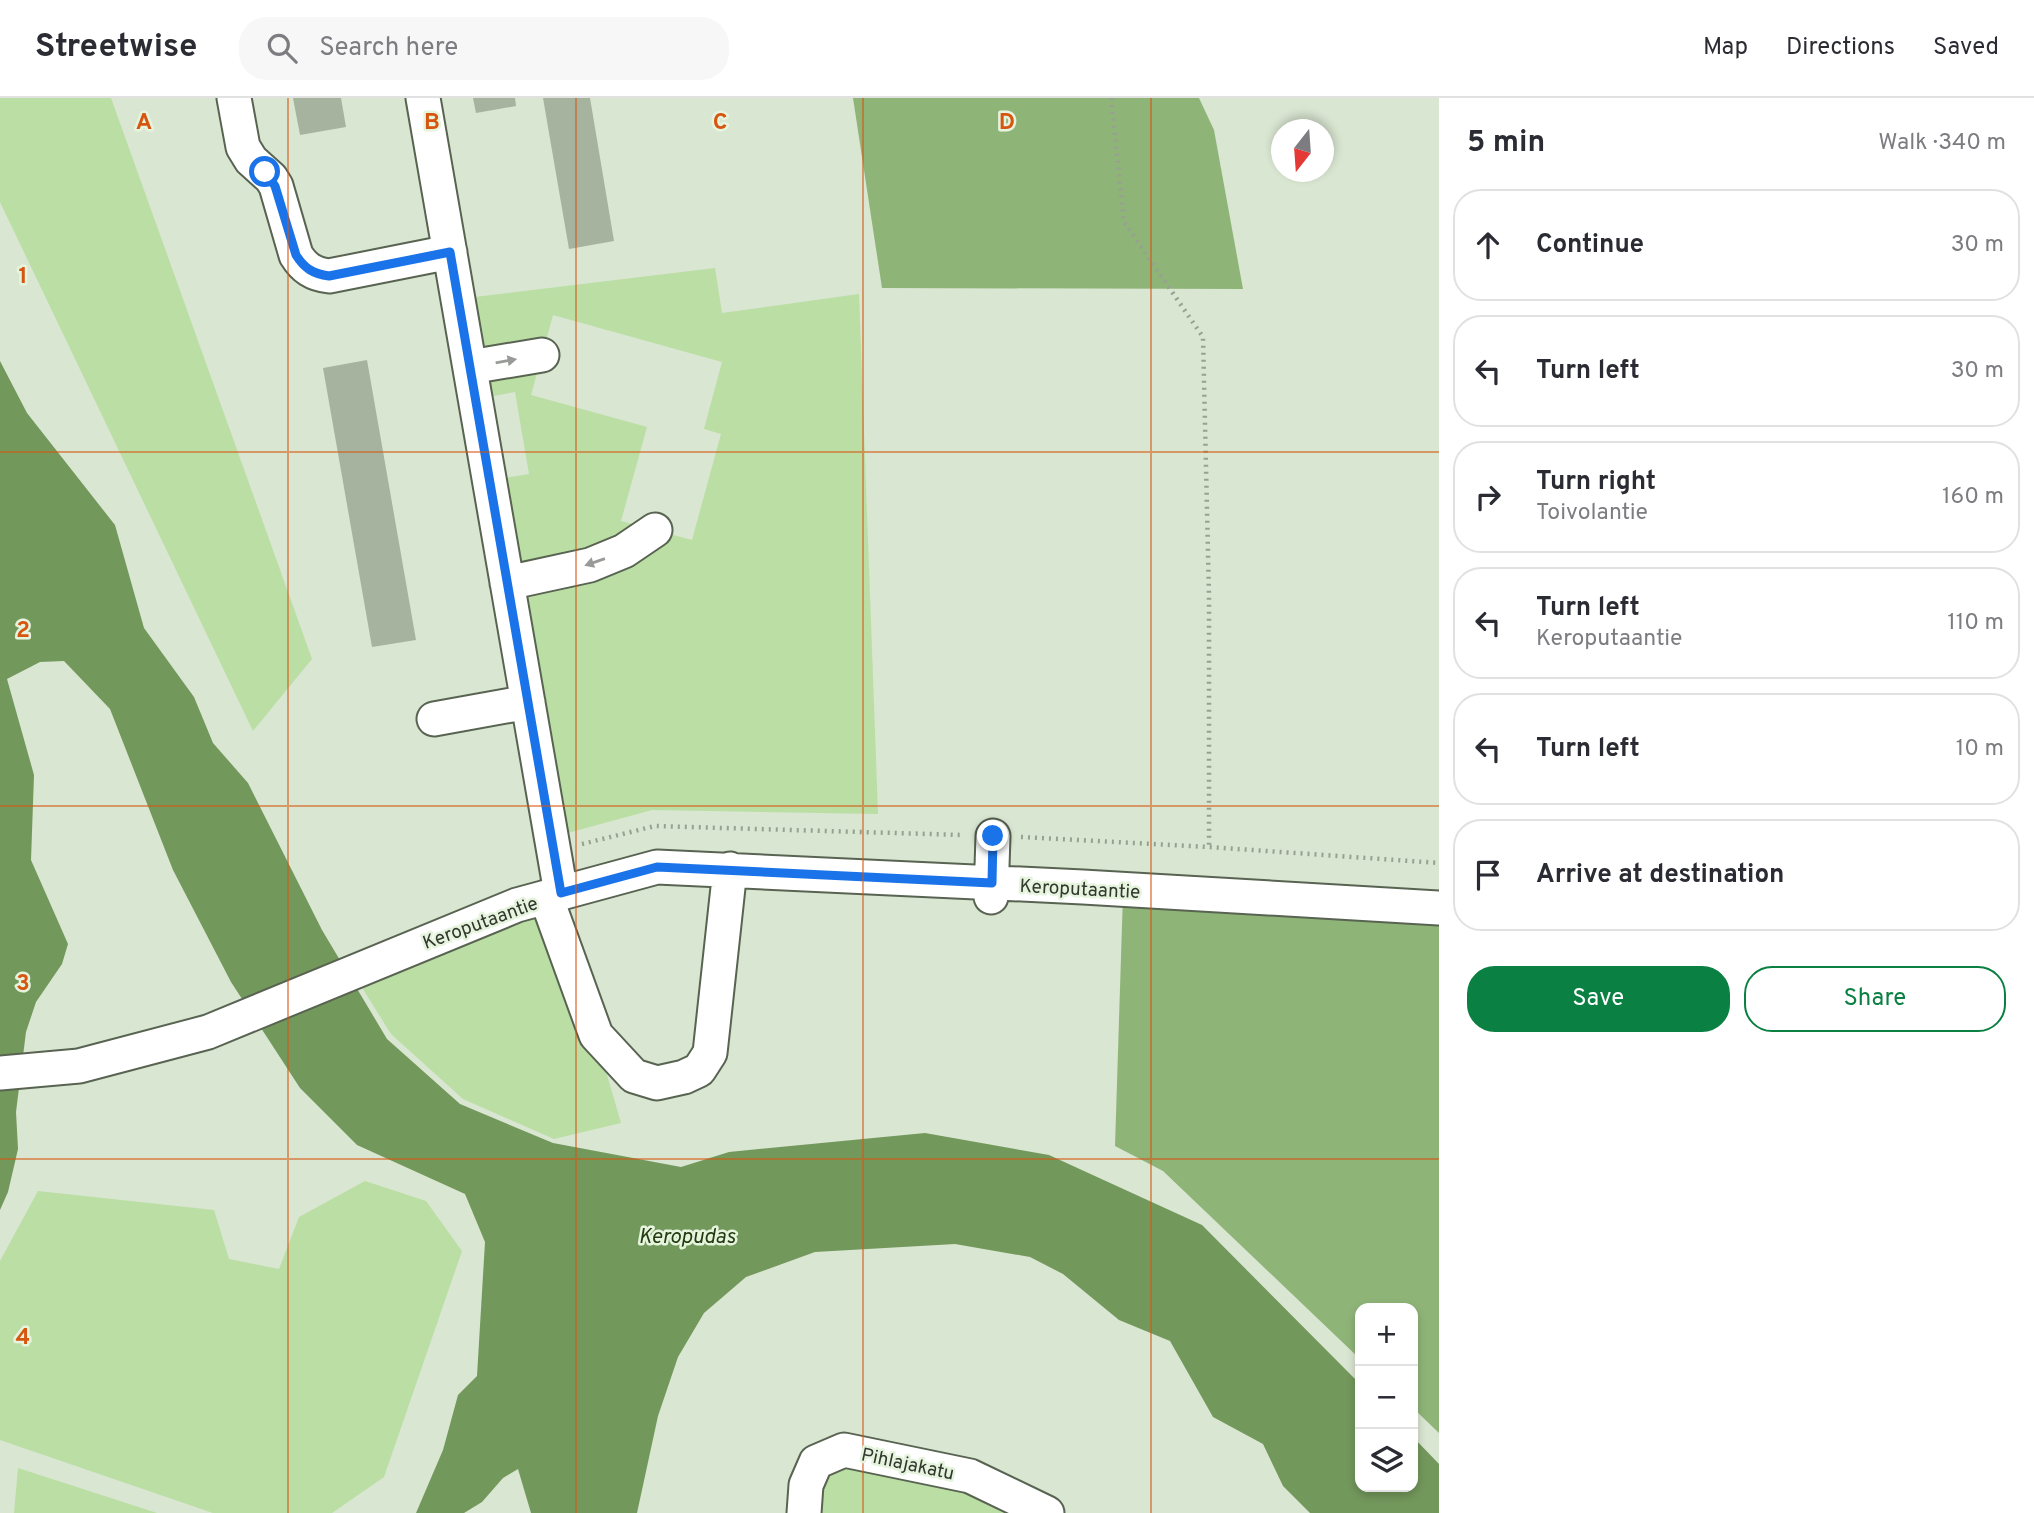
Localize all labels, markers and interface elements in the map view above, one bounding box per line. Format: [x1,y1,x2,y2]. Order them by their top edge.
search box [239,17,729,80]
text: Streetwise [35,27,197,69]
icon: search [263,29,301,67]
text: Search here [319,32,458,65]
text: Map [1703,33,1748,63]
text: Directions [1786,33,1895,63]
text: Saved [1933,33,1999,63]
text: A [136,109,152,138]
text: B [424,109,440,138]
text: C [713,109,727,138]
text: D [999,109,1015,138]
north arrow [1271,119,1334,182]
text: 5 min [1467,125,1545,162]
text: Walk · 340 m [1878,129,2006,158]
route start [249,156,280,187]
icon: ahead [1469,226,1507,264]
text: Continue [1536,229,1644,262]
text: 30 m [1951,231,2004,260]
text: 1 [18,263,28,292]
icon: left [1469,352,1507,390]
one-way arrow [495,355,517,366]
text: Turn left [1536,355,1640,388]
text: 30 m [1951,357,2004,386]
text: Turn right [1536,466,1656,499]
icon: right [1469,478,1507,516]
text: 160 m [1942,483,2004,512]
text: Toivolantie [1536,499,1648,528]
one-way arrow [585,557,606,568]
text: Turn left [1536,592,1640,625]
icon: left [1469,604,1507,642]
text: 110 m [1947,609,2004,638]
text: 2 [16,617,30,646]
text: Keroputaantie [1536,625,1682,654]
icon: left [1469,730,1507,768]
text: Turn left [1536,733,1640,766]
text: 10 m [1956,735,2004,764]
route end [977,820,1008,851]
icon: arrive [1469,856,1507,894]
text: Arrive at destination [1536,859,1784,892]
street label: Keroputaantie [1019,875,1141,905]
street label: Keroputaantie [420,892,542,956]
button: Save [1467,966,1730,1032]
button: Share [1744,966,2006,1032]
text: 3 [16,970,30,999]
water label: Keropudas [639,1224,736,1251]
map controls [1355,1303,1418,1492]
button: + [1355,1303,1418,1366]
text: 4 [16,1324,30,1353]
button: − [1355,1366,1418,1429]
button: layers [1355,1429,1418,1492]
street label: Pihlajakatu [859,1443,956,1487]

